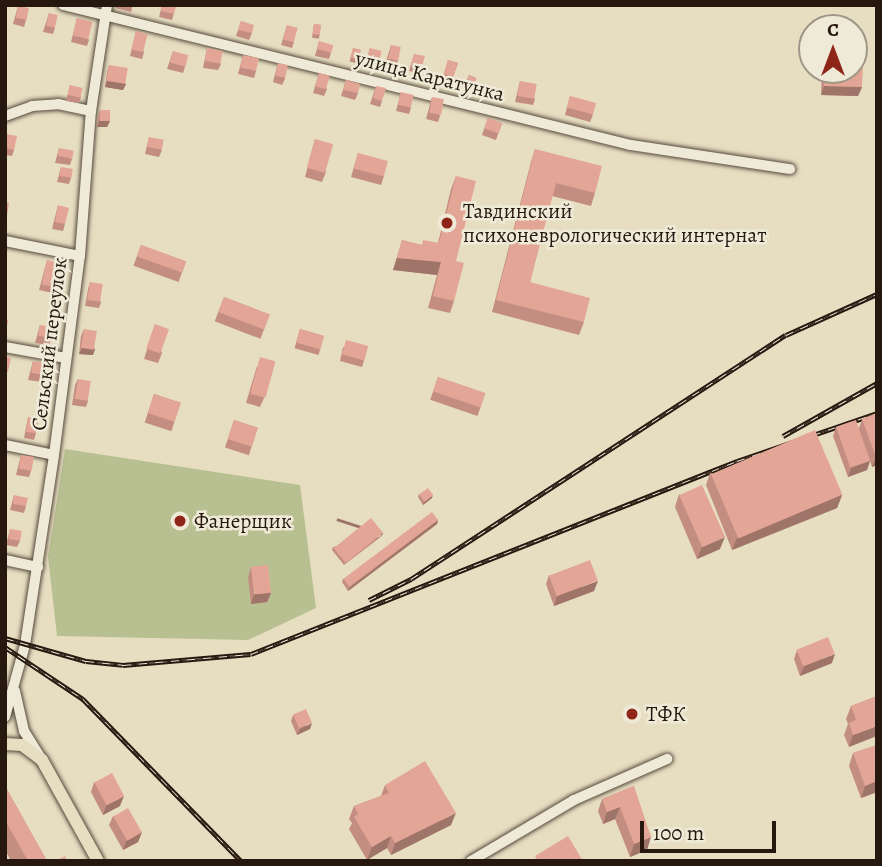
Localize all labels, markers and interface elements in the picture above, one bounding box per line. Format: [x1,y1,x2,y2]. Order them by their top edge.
north arrow [798,14,868,84]
text: С [827,17,839,43]
street label: улица Каратунка [353,45,507,107]
place label: Тавдинский психоневрологический интернат [463,198,767,248]
marker: Тавдинский психоневрологический интернат [437,213,457,233]
street label: Сельский переулок [26,256,72,432]
place label: Фанерщик [194,508,292,534]
marker: Фанерщик [172,513,188,529]
place label: ТФК [646,701,686,727]
marker: ТФК [624,706,640,722]
scale bar [644,806,780,850]
text: 100 m [653,819,704,847]

